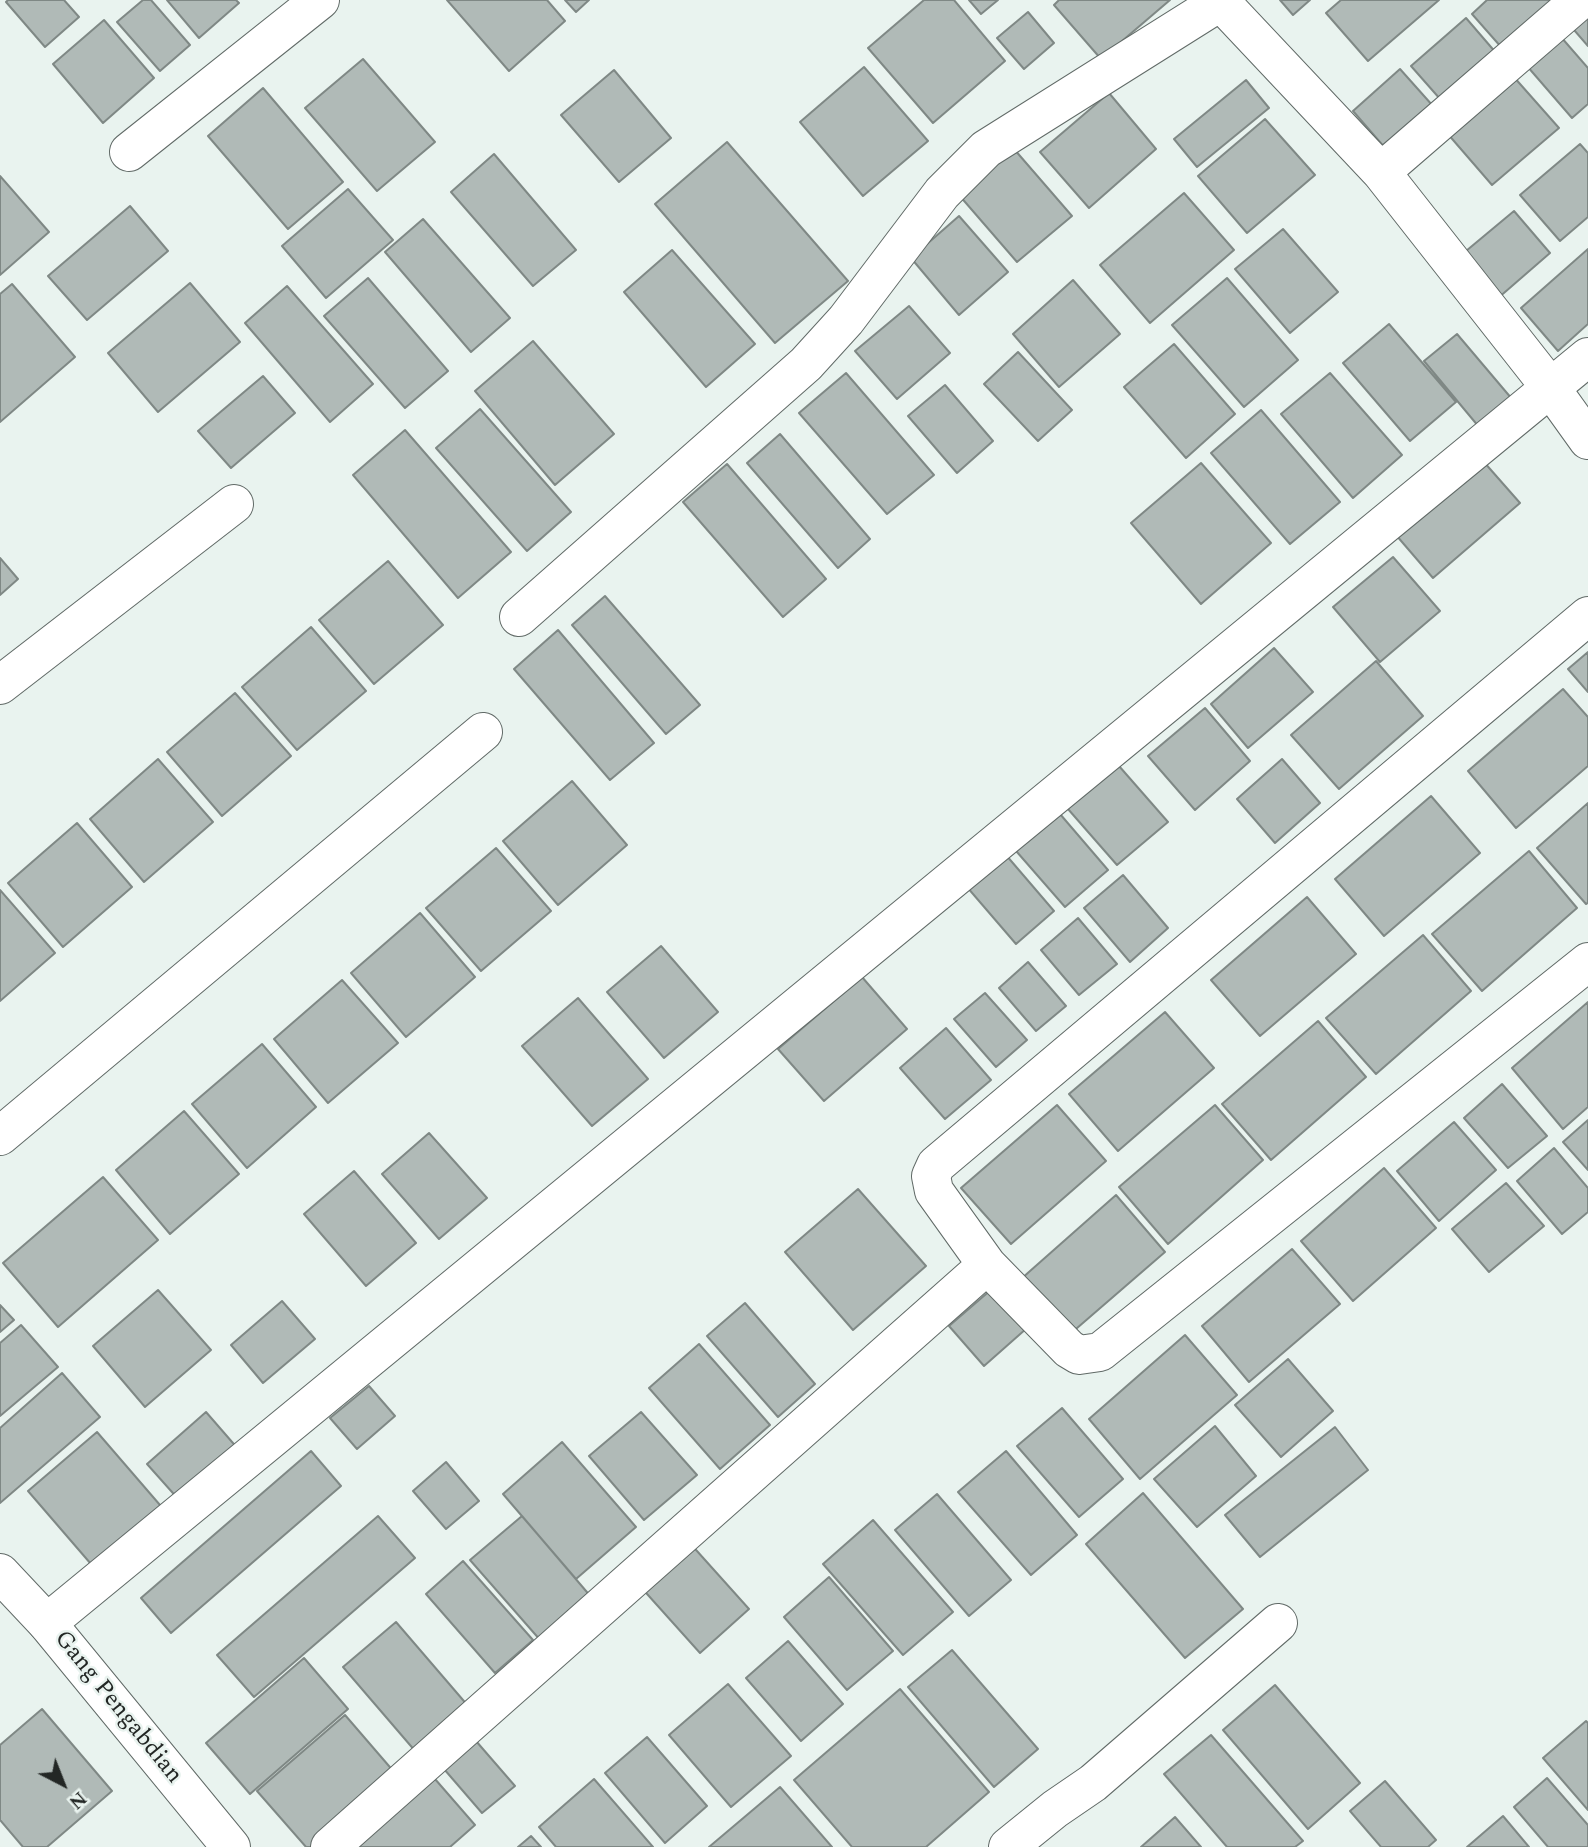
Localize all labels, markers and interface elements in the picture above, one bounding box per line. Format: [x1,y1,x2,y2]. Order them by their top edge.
street label: Gang Pengabdian [47,1626,187,1790]
north arrow [28,1749,98,1819]
text: N [62,1784,93,1816]

